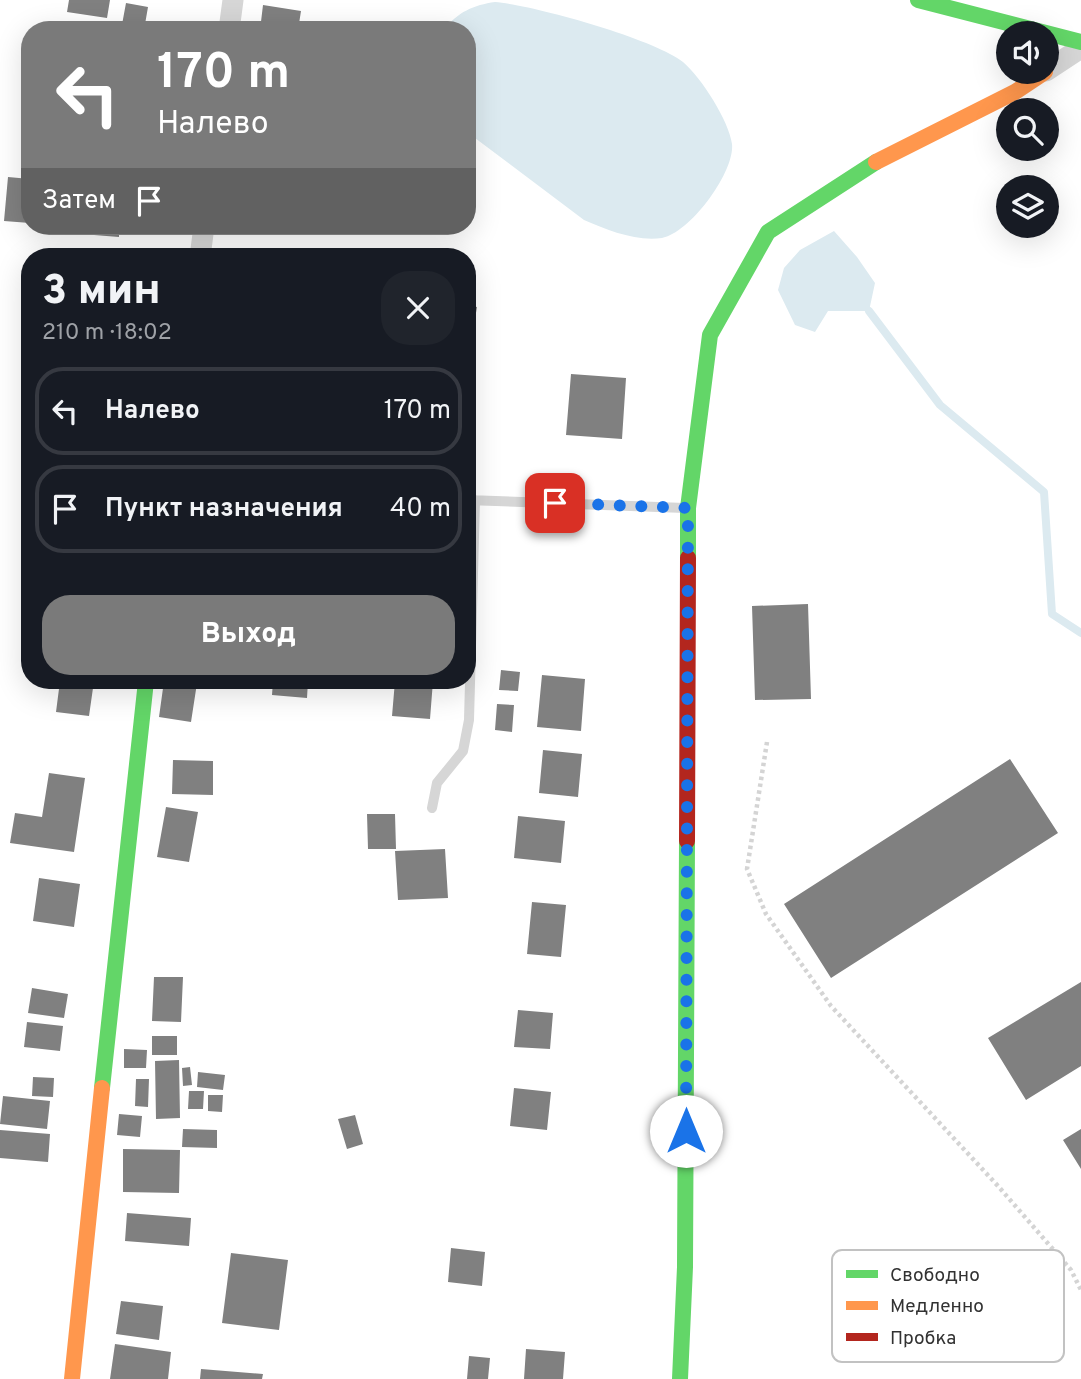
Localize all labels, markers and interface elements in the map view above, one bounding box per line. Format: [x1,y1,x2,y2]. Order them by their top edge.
map controls [996,21,1059,238]
button: sound [996,21,1059,84]
text: 170 m [157,44,290,106]
icon: left [42,49,133,140]
button: search [996,98,1059,161]
text: Налево [157,105,269,145]
button: layers [996,175,1059,238]
icon: arrive [130,182,168,220]
text: Затем [42,185,116,218]
text: 3 мин [42,266,161,319]
button: close [381,271,455,345]
text: 210 m · 18:02 [42,319,172,348]
icon: left [46,392,84,430]
text: Налево [105,395,200,428]
text: 170 m [384,395,451,428]
pin [525,473,585,533]
icon: arrive [536,484,574,522]
icon: arrive [46,490,84,528]
text: Пункт назначения [105,493,343,526]
text: 40 m [390,493,451,526]
button: Выход [42,595,455,675]
position arrow [649,1094,723,1168]
legend [832,1250,1064,1362]
text: Свободно [890,1264,980,1288]
text: Медленно [890,1295,984,1319]
text: Пробка [890,1327,956,1351]

